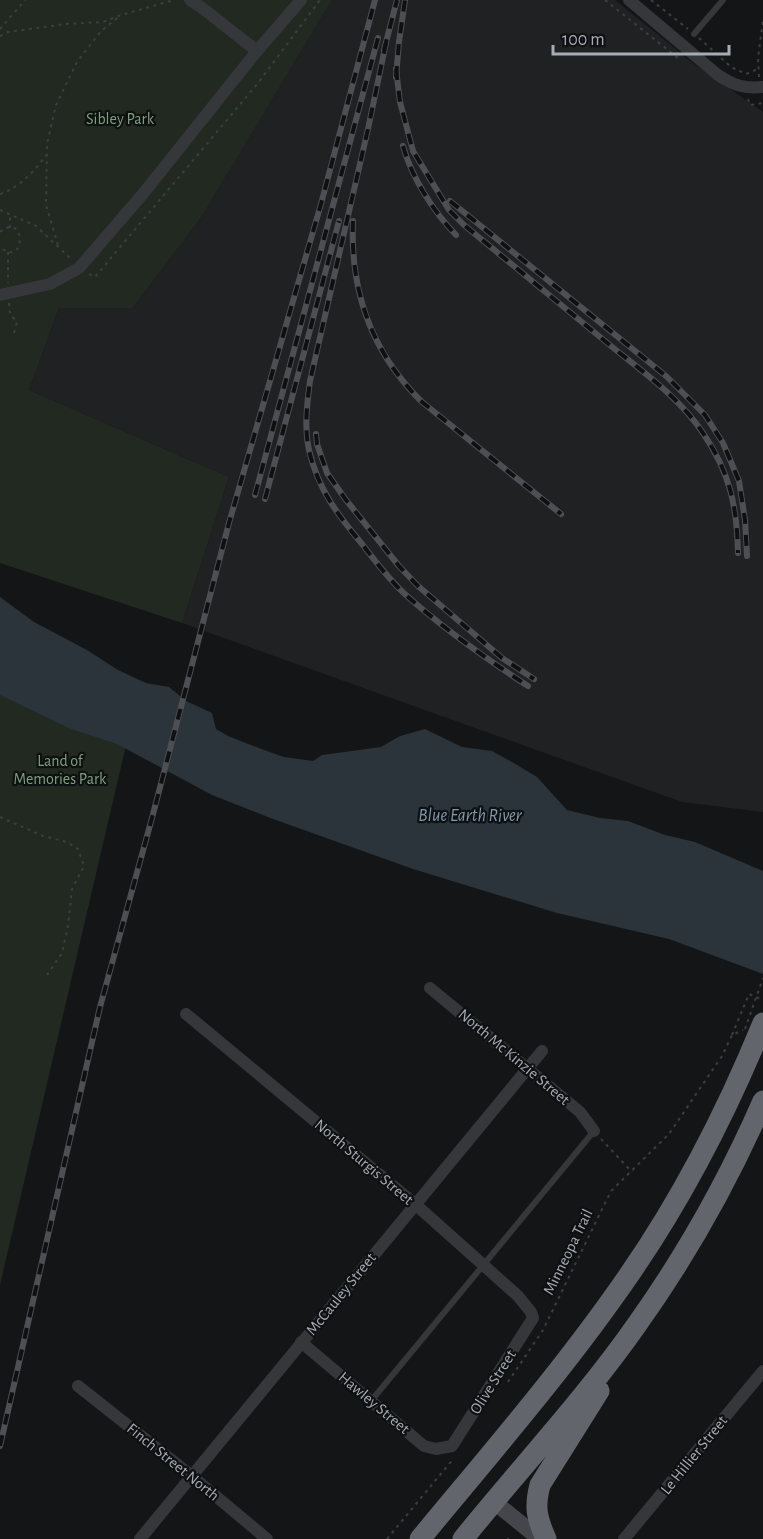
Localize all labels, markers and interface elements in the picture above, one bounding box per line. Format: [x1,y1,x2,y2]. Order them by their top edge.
scale bar [553,18,728,56]
text: 100 m [562,31,605,49]
park label: Sibley Park [86,111,155,128]
park label: Land of Memories Park [14,753,107,787]
water label: Blue Earth River [418,807,523,825]
street label: North Mc Kinzie Street [455,1006,573,1108]
street label: North Sturgis Street [312,1116,416,1208]
street label: Minneopa Trail [540,1207,596,1297]
street label: McCauley Street [303,1250,380,1339]
street label: Olive Street [467,1347,519,1417]
street label: Hawley Street [335,1369,412,1438]
street label: Le Hillier Street [658,1413,730,1497]
street label: Finch Street North [124,1420,222,1504]

